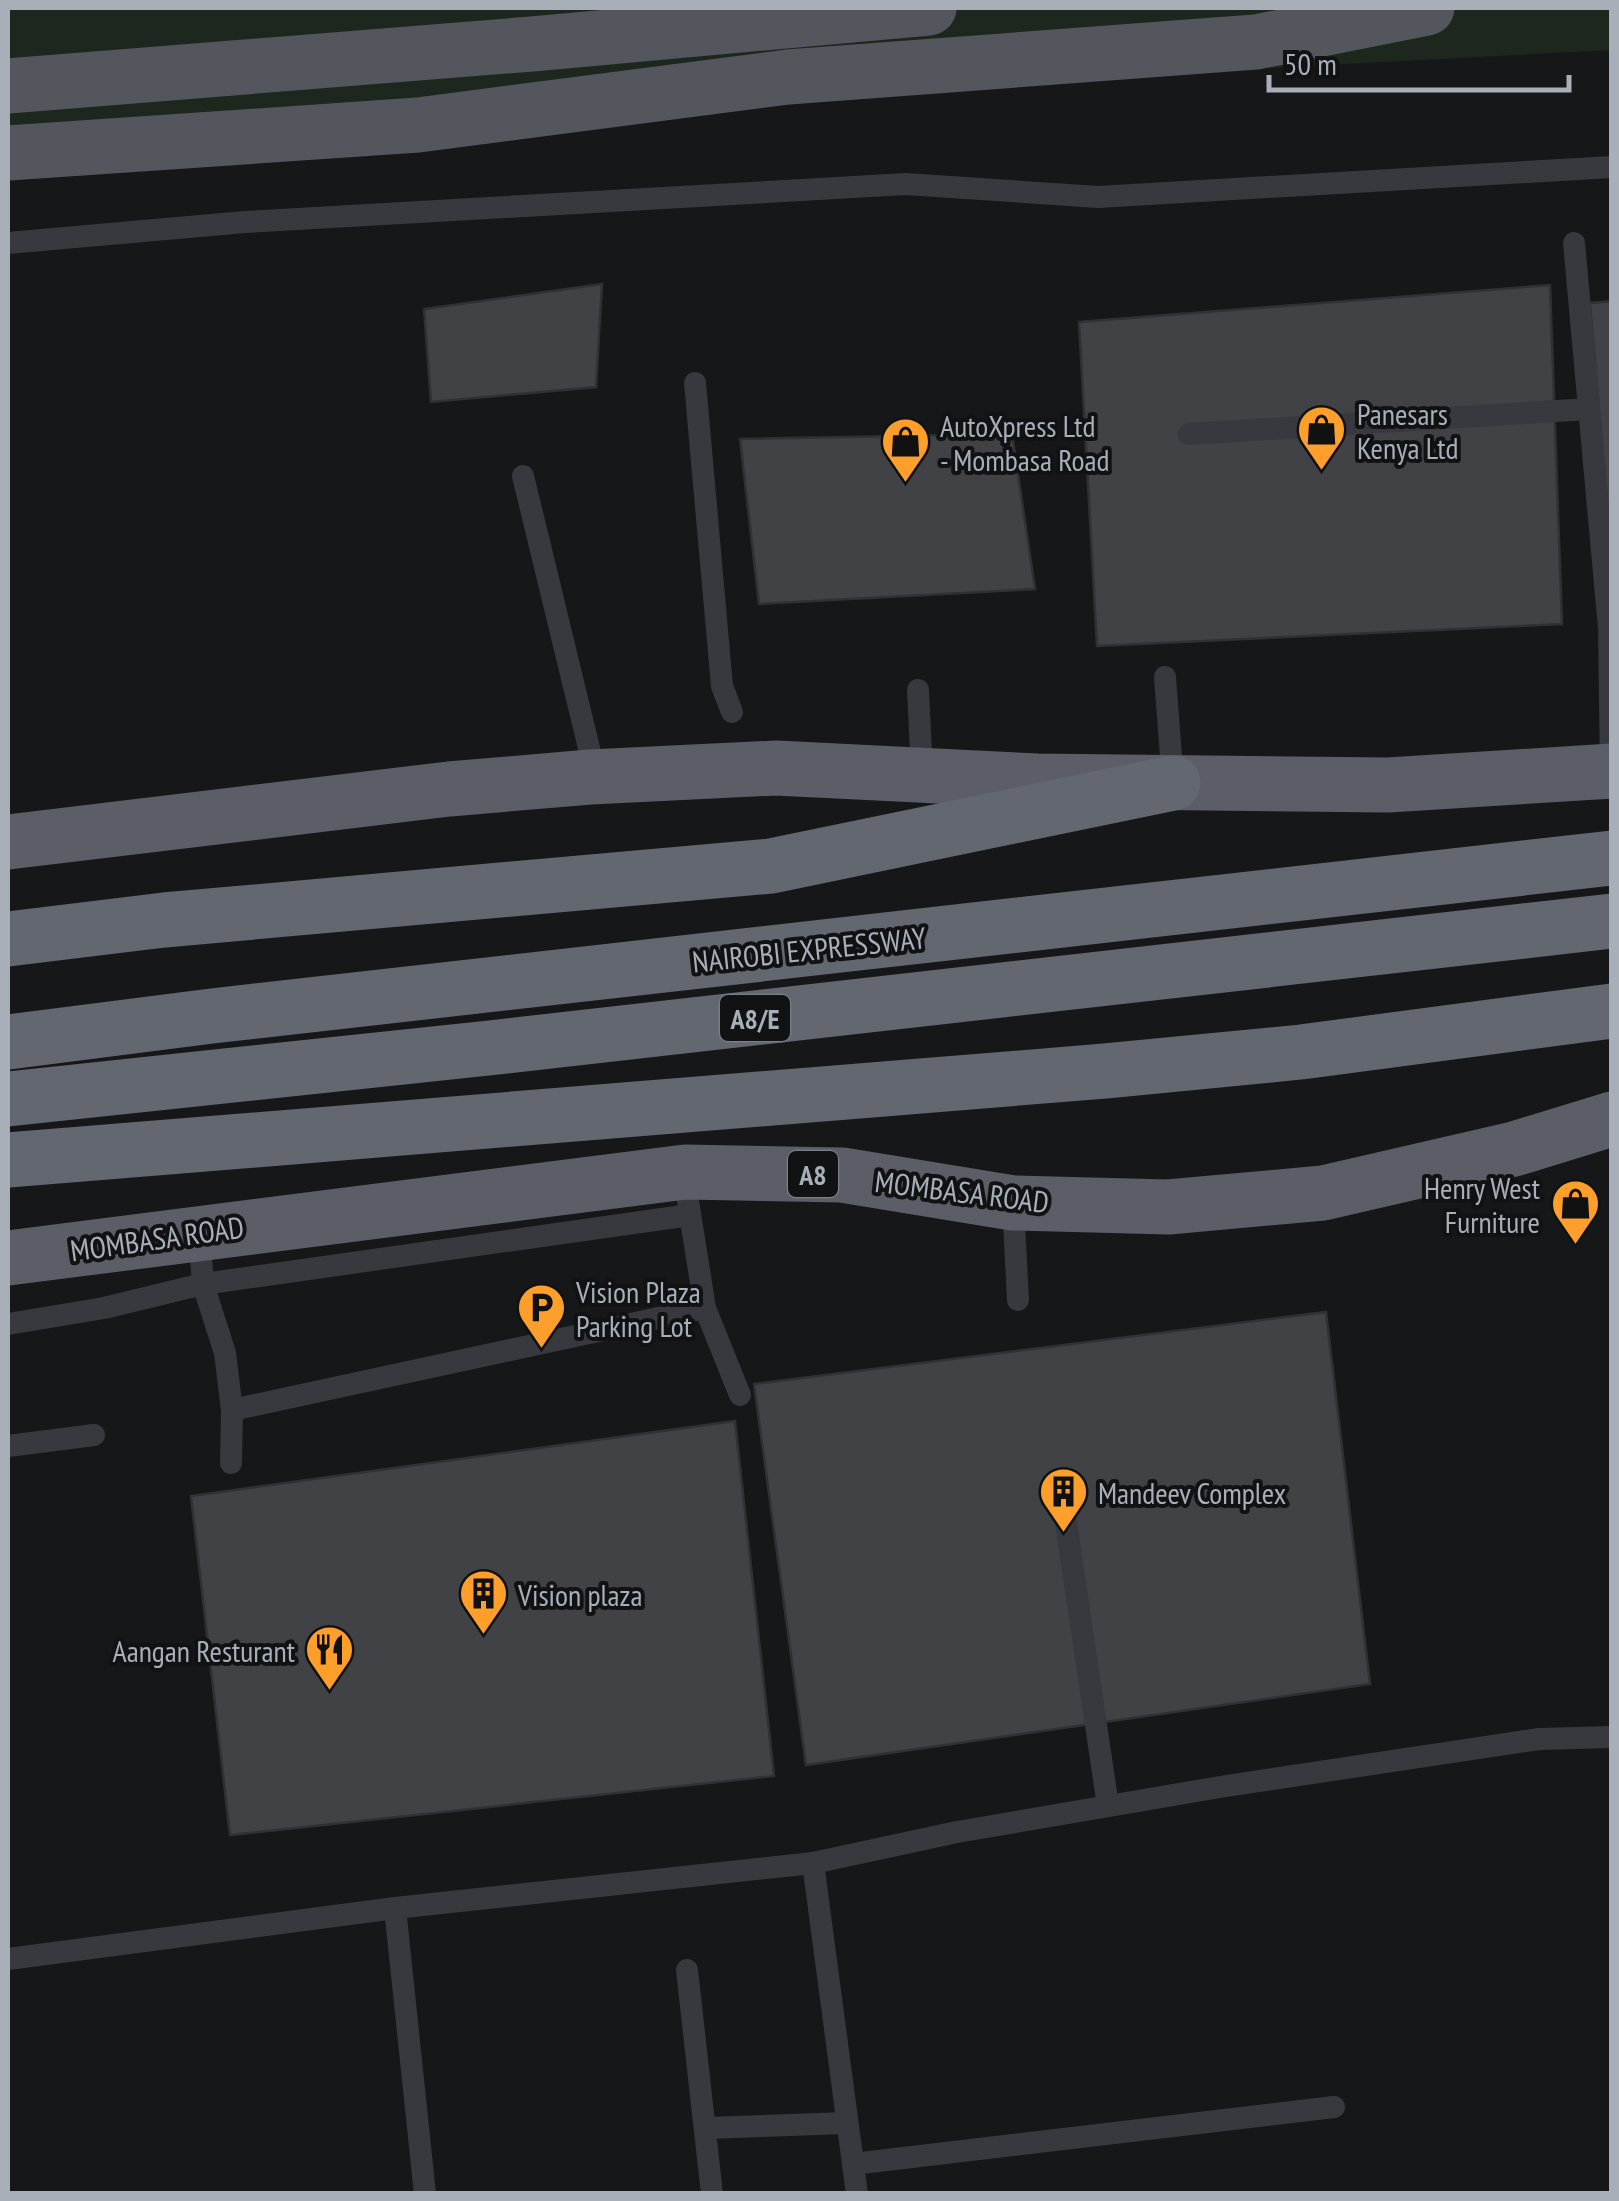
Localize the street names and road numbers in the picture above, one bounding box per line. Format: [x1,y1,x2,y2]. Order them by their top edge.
street label: NAIROBI EXPRESSWAY [690,917,928,981]
road number: A8/E [720,995,790,1041]
road number: A8 [788,1151,838,1197]
street label: MOMBASA ROAD [873,1161,1051,1221]
street label: MOMBASA ROAD [68,1207,246,1269]

